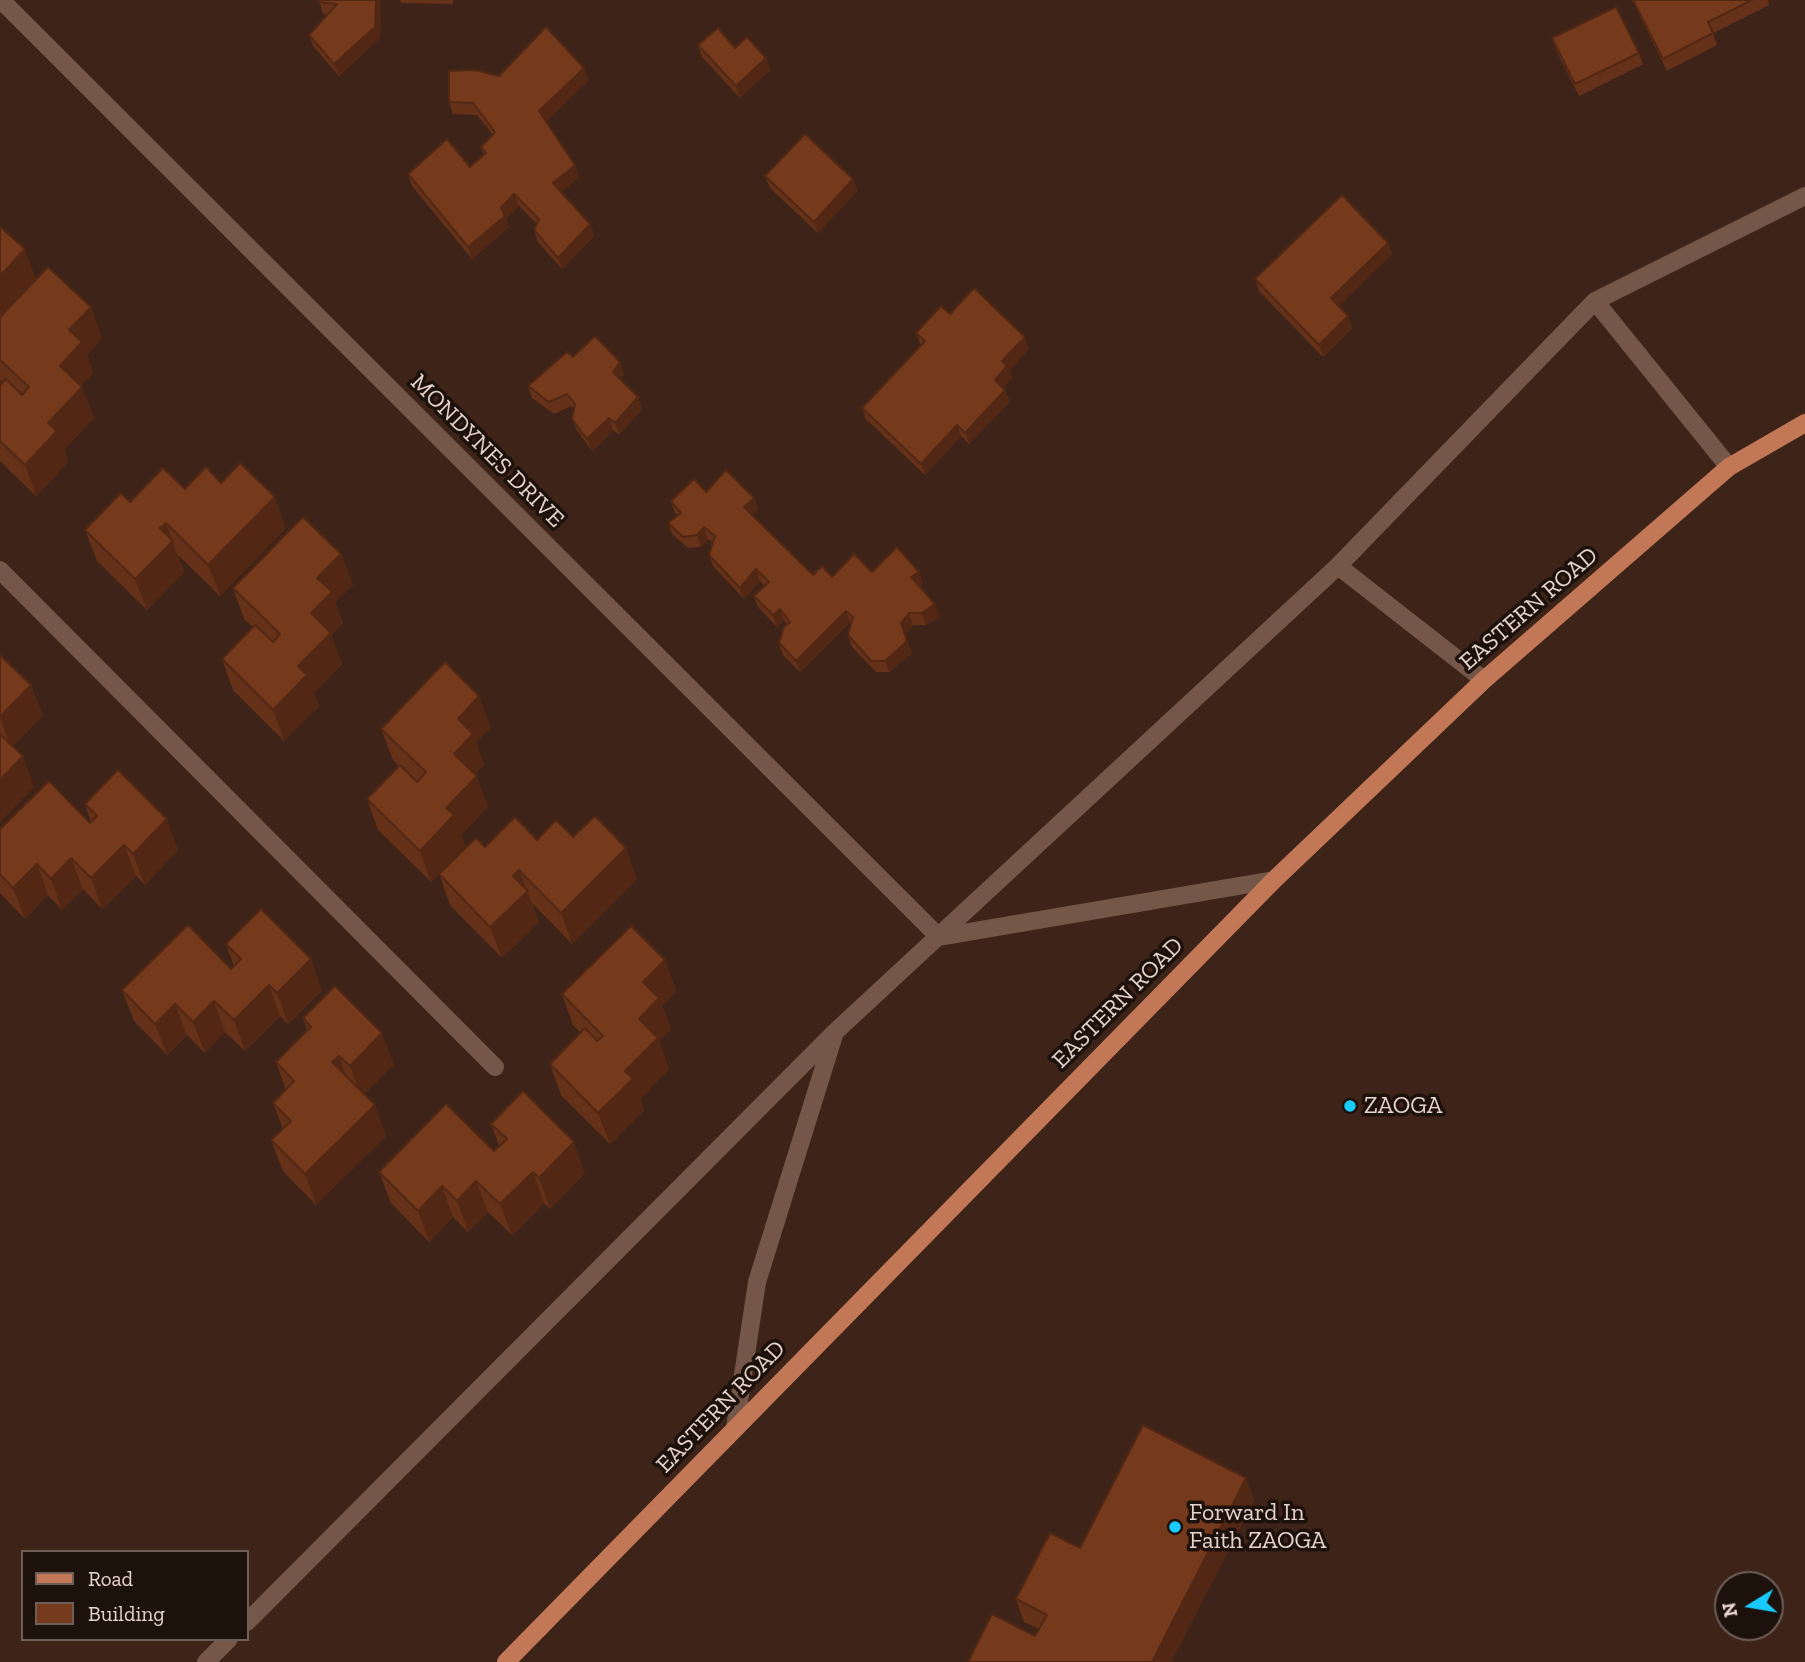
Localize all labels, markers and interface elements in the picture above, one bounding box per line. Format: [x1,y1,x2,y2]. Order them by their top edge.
street label: MONDYNES DRIVE [404,368,570,534]
street label: EASTERN ROAD [1454,541,1604,677]
street label: EASTERN ROAD [1047,932,1189,1074]
place label: ZAOGA [1364,1092,1442,1120]
marker: ZAOGA [1342,1098,1358,1114]
street label: EASTERN ROAD [650,1335,792,1479]
place label: Forward In Faith ZAOGA [1189,1499,1326,1555]
marker: Forward In Faith ZAOGA [1167,1519,1183,1535]
legend [21,1550,248,1641]
text: Road [88,1566,133,1591]
north arrow [1714,1571,1784,1641]
text: N [1717,1600,1743,1619]
text: Building [88,1601,165,1626]

